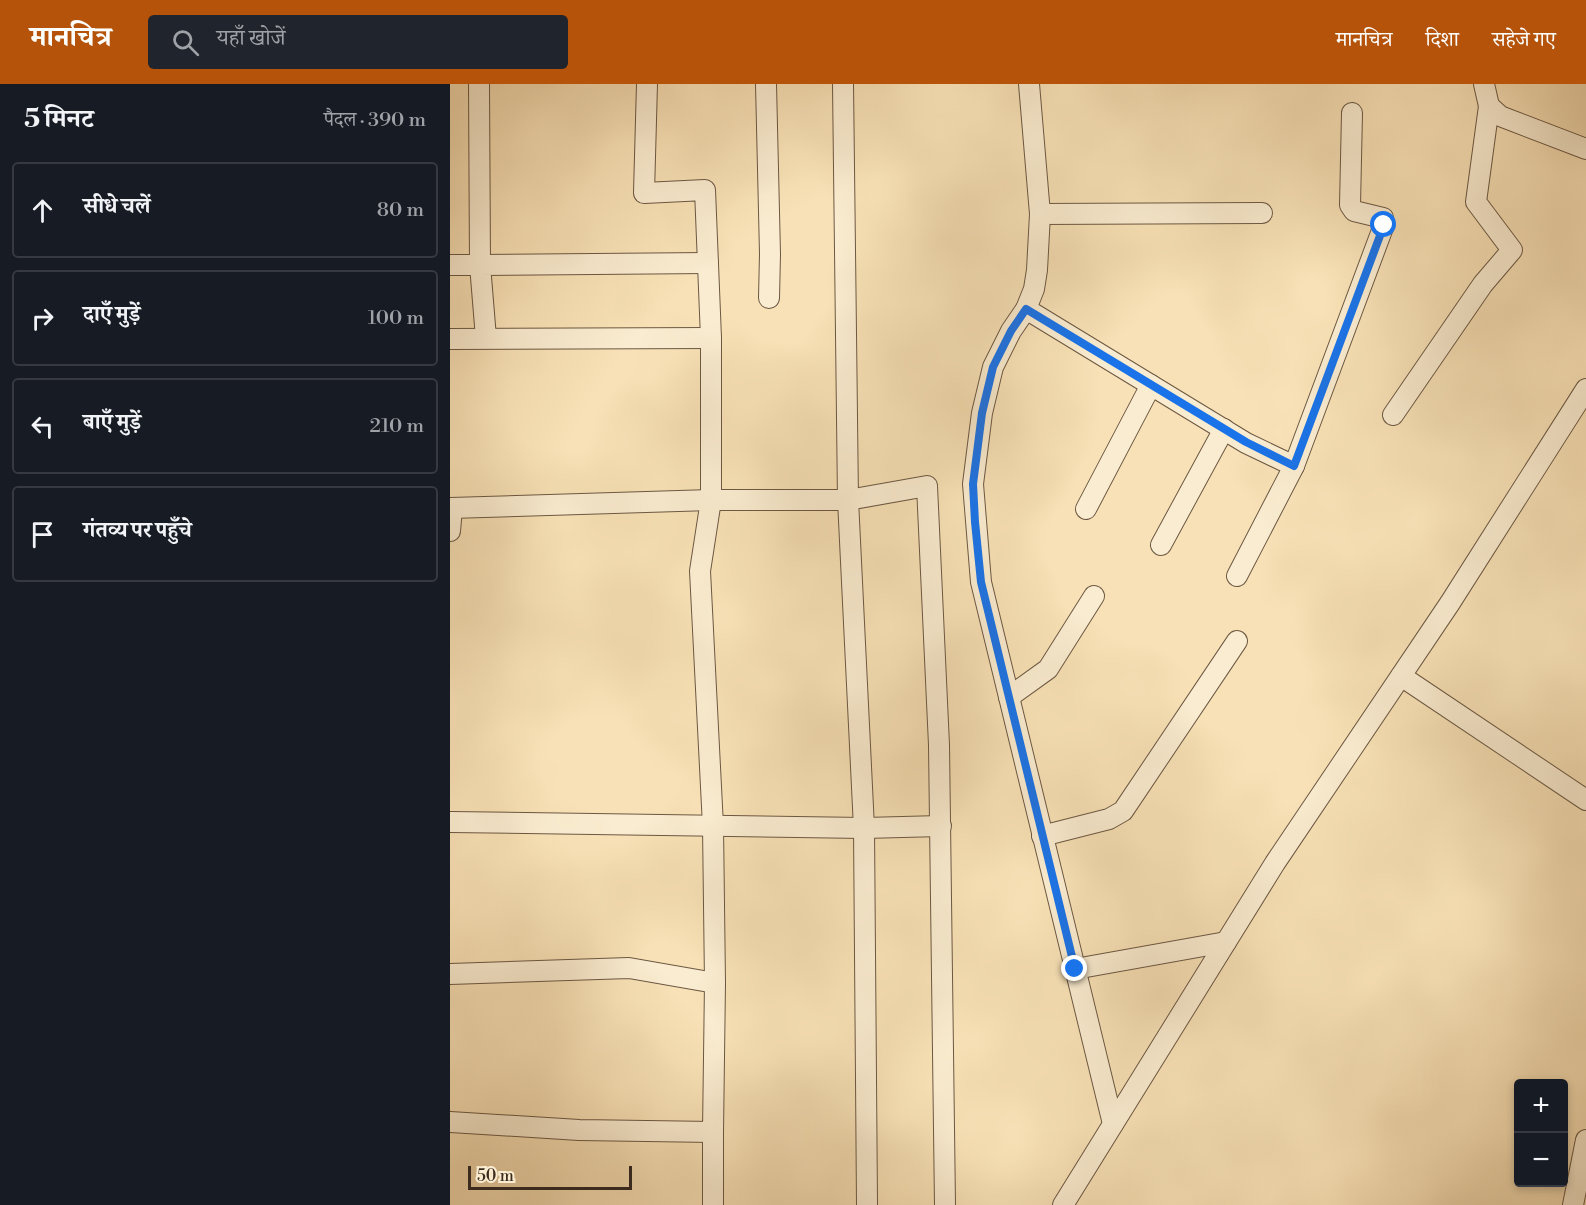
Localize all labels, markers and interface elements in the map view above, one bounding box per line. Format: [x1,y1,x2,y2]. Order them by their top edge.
search box [148,15,568,69]
text: मानचित्र [30,20,112,55]
text: यहाँ खोजें [217,25,285,52]
icon: search [169,26,202,59]
text: मानचित्र [1336,27,1393,53]
text: दिशा [1426,27,1459,53]
text: सहेजे गए [1492,27,1556,53]
text: 5 मिनट [24,103,94,135]
text: पैदल · 390 m [324,108,426,133]
text: सीधे चलें [83,193,150,220]
icon: ahead [26,194,59,227]
text: 80 m [377,198,424,223]
route start [1370,211,1396,237]
text: दाएँ मुड़ें [83,301,140,328]
icon: right [26,302,59,335]
text: 100 m [368,306,424,331]
text: बाएँ मुड़ें [83,409,141,436]
icon: left [26,410,59,443]
text: 210 m [369,414,424,439]
text: गंतव्य पर पहुँचे [83,517,192,544]
icon: arrive [26,518,59,551]
route end [1061,955,1087,981]
map controls [1514,1079,1568,1187]
button: + [1514,1079,1568,1133]
button: − [1514,1133,1568,1187]
scale bar [468,1163,632,1190]
text: 50 m [477,1166,514,1186]

